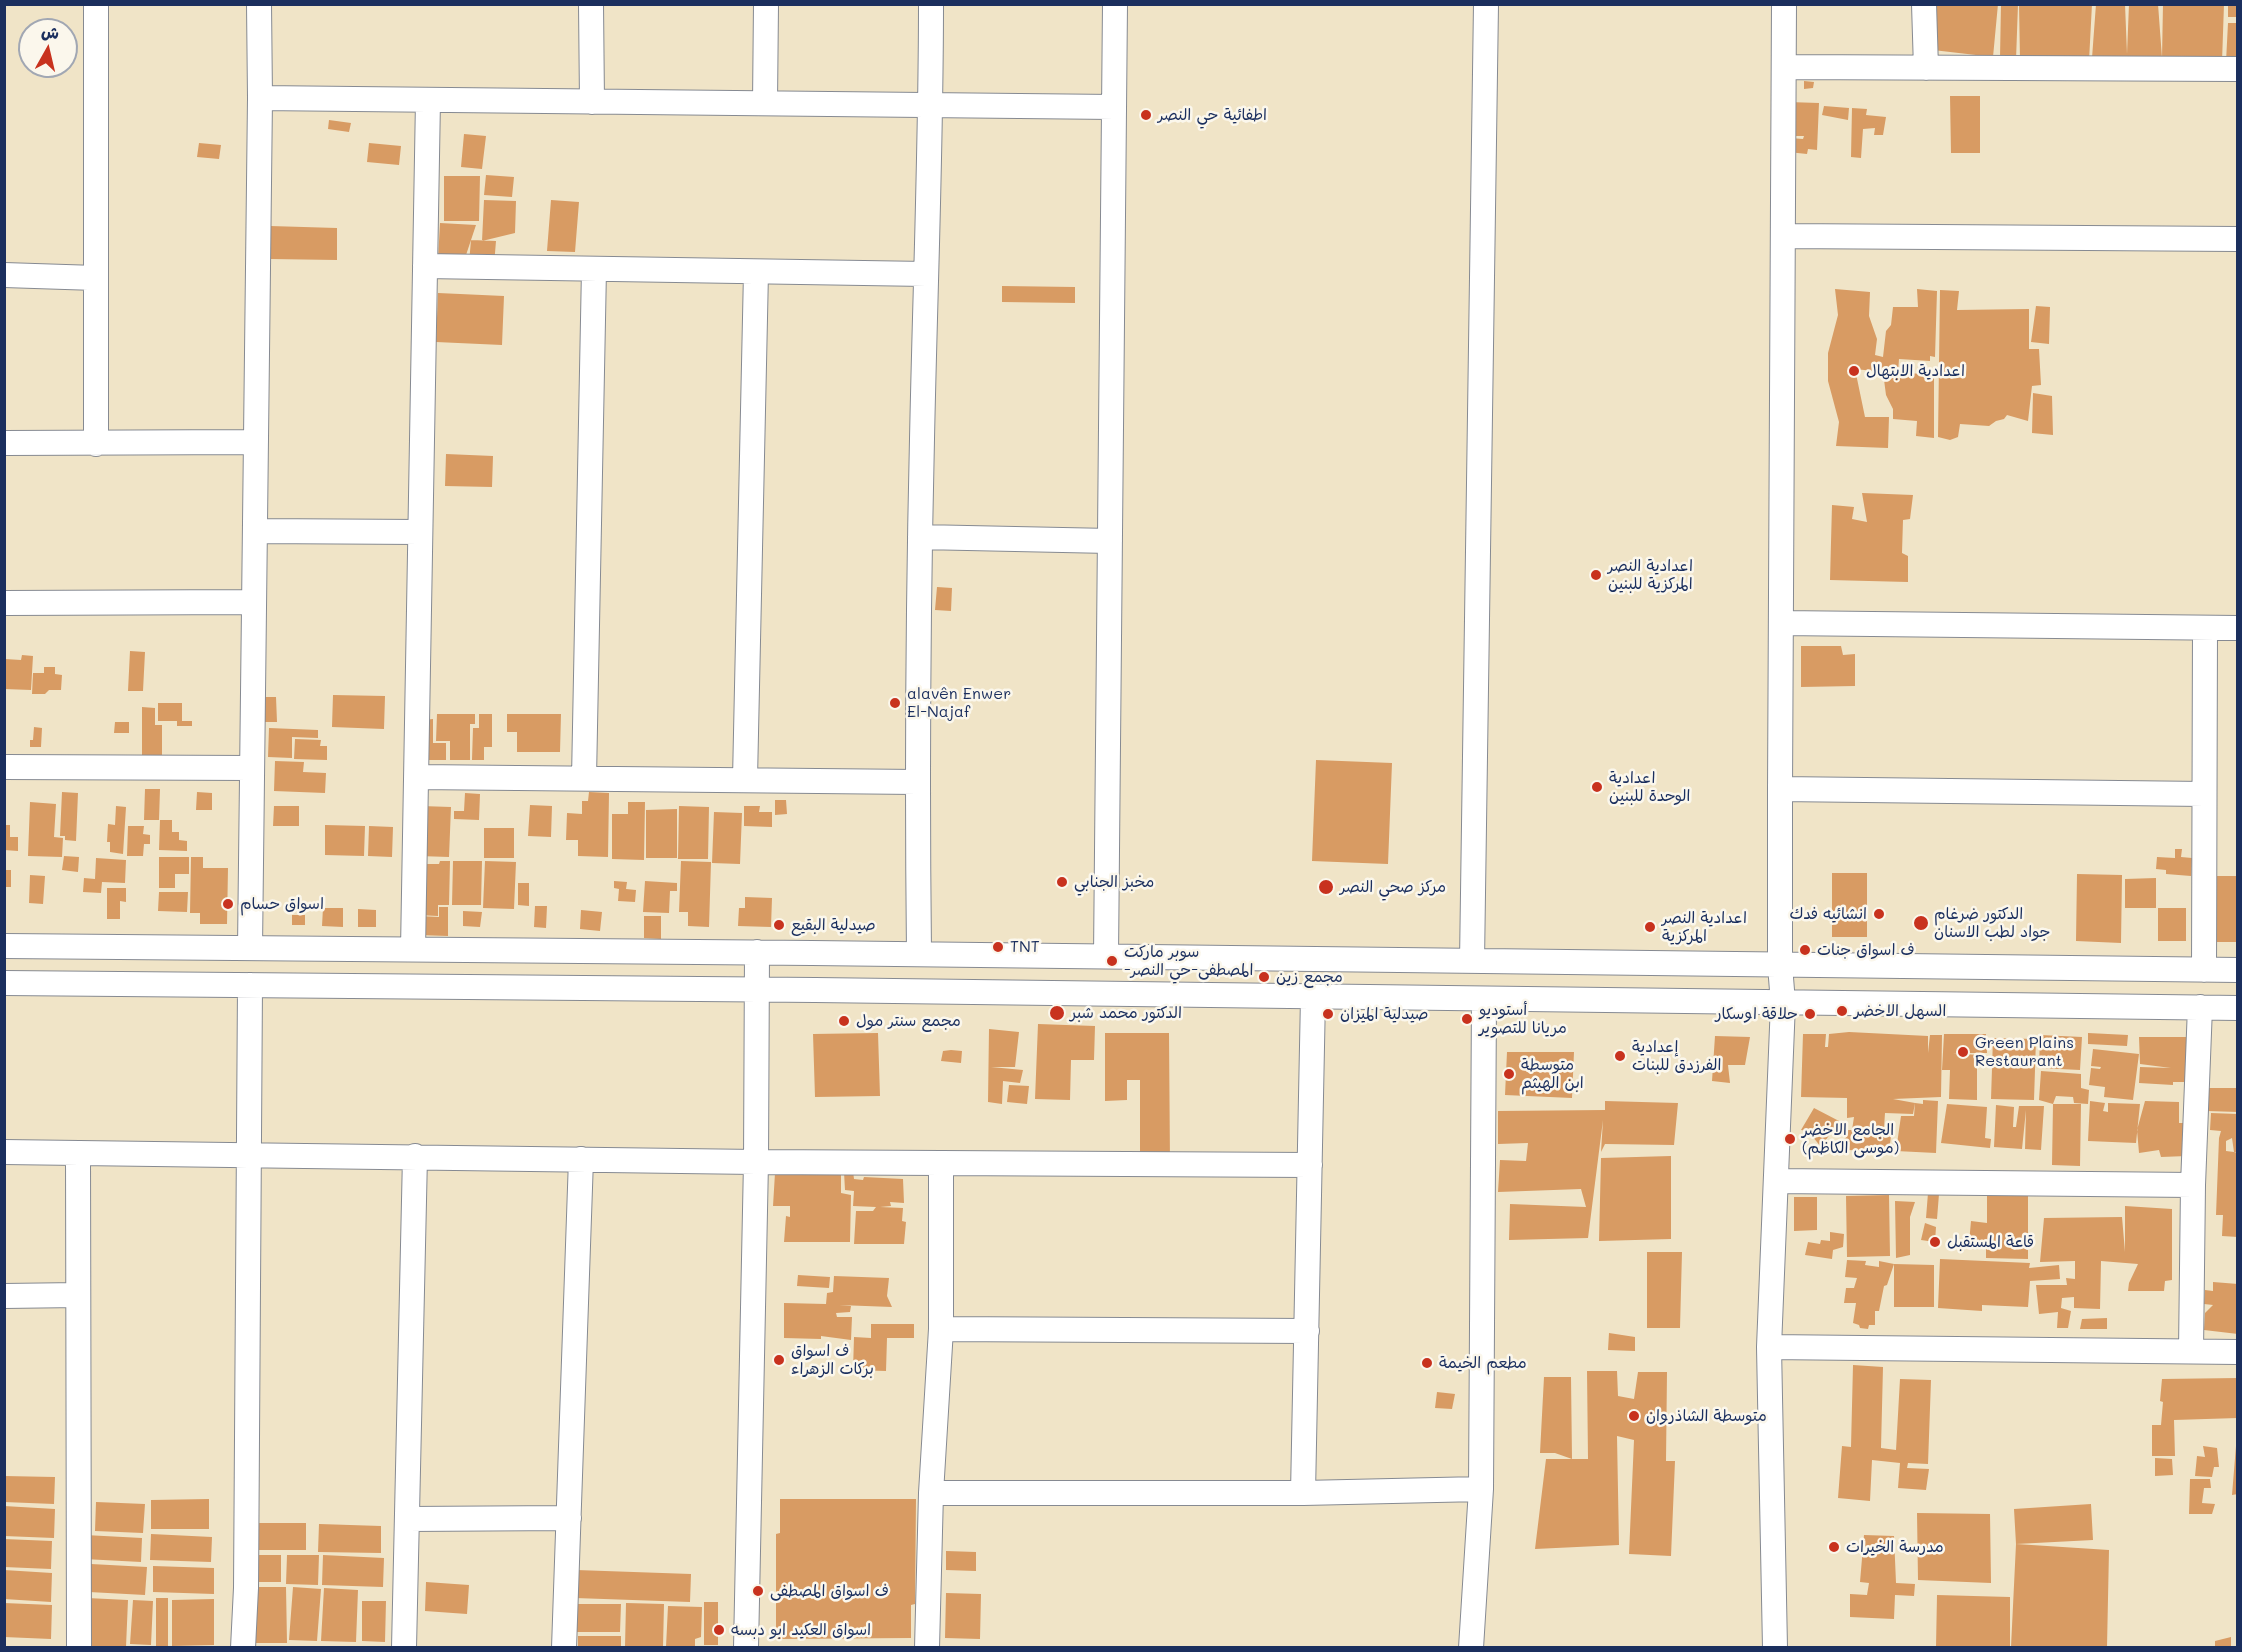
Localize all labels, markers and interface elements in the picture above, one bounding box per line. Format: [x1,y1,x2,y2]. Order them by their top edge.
north arrow [18,18,78,78]
text: ش [40,20,60,43]
place label: اطفائية حي النصر [1158,105,1267,125]
marker: اطفائية حي النصر [1139,108,1153,122]
place label: اعدادية الابتهال [1866,361,1965,381]
marker: اعدادية الابتهال [1847,364,1861,378]
place label: اعدادية النصر المركزية للبنين [1608,556,1693,594]
marker: اعدادية النصر المركزية للبنين [1589,568,1603,582]
place label: alavên Enwer El-Najaf [907,684,1011,722]
marker: alavên Enwer El-Najaf [888,696,902,710]
place label: اعدادية الوحدة للبنين [1609,768,1690,806]
marker: اعدادية الوحدة للبنين [1590,780,1604,794]
place label: مخبز الجنابي [1074,872,1154,892]
marker: مخبز الجنابي [1055,875,1069,889]
place label: مركز صحي النصر [1340,877,1446,897]
marker: مركز صحي النصر [1317,878,1335,896]
place label: اسواق حسام [240,894,324,914]
marker: اسواق حسام [221,897,235,911]
place label: انشائيه فدك [1789,904,1867,924]
place label: الدكتور ضرغام جواد لطب الاسنان [1934,904,2050,942]
marker: انشائيه فدك [1872,907,1886,921]
place label: اعدادية النصر المركزية [1662,908,1747,946]
marker: الدكتور ضرغام جواد لطب الاسنان [1912,914,1930,932]
place label: صيدلية البقيع [791,915,876,935]
marker: صيدلية البقيع [772,918,786,932]
marker: اعدادية النصر المركزية [1643,920,1657,934]
place label: TNT [1010,937,1040,957]
marker: TNT [991,940,1005,954]
place label: ف اسواق جنات [1817,940,1915,960]
place label: سوبر ماركت -المصطفى-حي النصر [1124,942,1253,980]
marker: ف اسواق جنات [1798,943,1812,957]
marker: سوبر ماركت -المصطفى-حي النصر [1105,954,1119,968]
place label: مجمع زين [1276,967,1343,987]
marker: مجمع زين [1257,970,1271,984]
place label: أستوديو مريانا للتصوير [1479,1000,1567,1038]
place label: السهل الاخضر [1854,1001,1946,1021]
place label: الدكتور محمد شبر [1070,1003,1182,1023]
marker: الدكتور محمد شبر [1048,1004,1066,1022]
place label: صيدلية الميزان [1340,1004,1428,1024]
place label: حلاقة اوسكار [1715,1004,1798,1024]
marker: السهل الاخضر [1835,1004,1849,1018]
marker: صيدلية الميزان [1321,1007,1335,1021]
marker: حلاقة اوسكار [1803,1007,1817,1021]
place label: مجمع سنتر مول [856,1011,961,1031]
marker: أستوديو مريانا للتصوير [1460,1012,1474,1026]
marker: مجمع سنتر مول [837,1014,851,1028]
place label: Green Plains Restaurant [1975,1033,2074,1071]
place label: إعدادية الفرزدق للبنات [1632,1037,1721,1075]
marker: Green Plains Restaurant [1956,1045,1970,1059]
marker: إعدادية الفرزدق للبنات [1613,1049,1627,1063]
place label: متوسطة ابن الهيثم [1521,1055,1584,1093]
marker: متوسطة ابن الهيثم [1502,1067,1516,1081]
place label: الجامع الاخضر (موسى الكاظم) [1802,1120,1899,1158]
marker: الجامع الاخضر (موسى الكاظم) [1783,1132,1797,1146]
place label: قاعة المستقبل [1947,1232,2034,1252]
marker: قاعة المستقبل [1928,1235,1942,1249]
place label: ف اسواق بركات الزهراء [791,1341,874,1379]
marker: ف اسواق بركات الزهراء [772,1353,786,1367]
place label: مطعم الخيمة [1439,1353,1527,1373]
marker: مطعم الخيمة [1420,1356,1434,1370]
place label: متوسطة الشاذروان [1646,1406,1767,1426]
marker: متوسطة الشاذروان [1627,1409,1641,1423]
place label: مدرسة الخيرات [1846,1537,1944,1557]
marker: مدرسة الخيرات [1827,1540,1841,1554]
place label: ف اسواق المصطفى [770,1581,889,1601]
marker: ف اسواق المصطفى [751,1584,765,1598]
place label: اسواق العكيد ابو دبسه [731,1620,871,1640]
marker: اسواق العكيد ابو دبسه [712,1623,726,1637]

